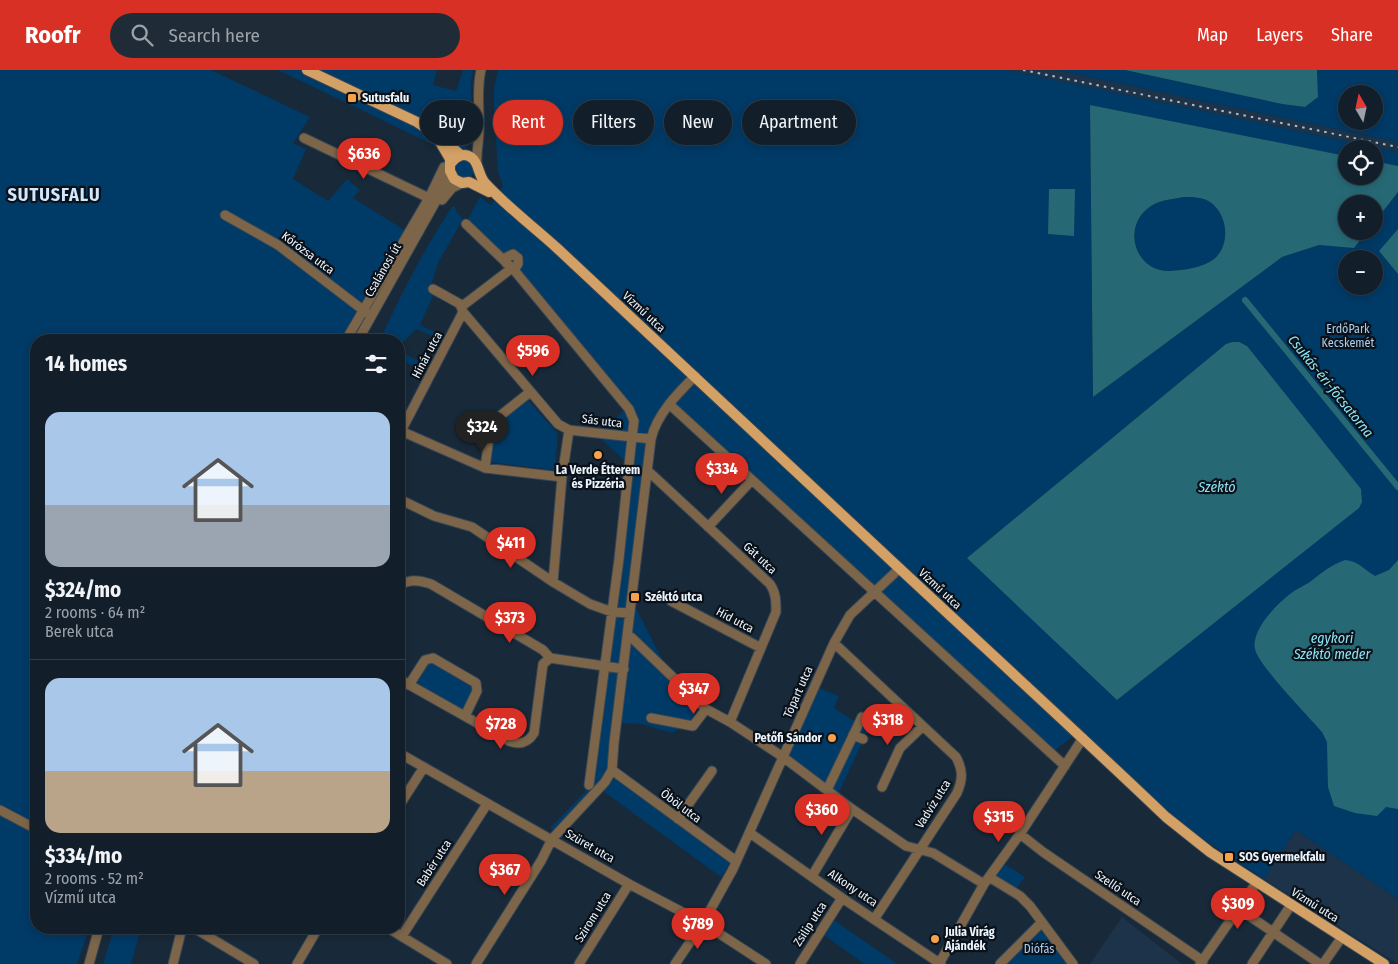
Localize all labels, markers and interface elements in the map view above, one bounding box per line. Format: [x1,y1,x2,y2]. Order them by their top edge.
search box [110,13,460,58]
text: Roofr [25,21,80,49]
icon: search [128,21,156,49]
text: Search here [168,24,260,47]
text: Map [1197,24,1228,46]
text: Layers [1256,24,1303,46]
text: Share [1331,24,1373,46]
north arrow [1338,85,1382,130]
map controls [1338,85,1383,295]
place label: Sutusfalu [362,91,409,105]
marker: Sutusfalu [346,92,358,104]
chip: Buy [420,100,483,145]
chip: Rent [493,100,563,145]
chip: Filters [573,100,654,145]
chip: New [664,100,732,145]
chip: Apartment [742,100,856,145]
pin: $636 [334,138,394,180]
button: locate [1338,140,1383,185]
text: $636 [348,144,380,163]
district label: SUTUSFALU [8,184,100,206]
button: + [1338,195,1383,240]
street label: Kőrózsa utca [279,229,337,277]
street label: Csalánosi út [362,241,404,299]
button: − [1338,250,1383,295]
street label: Vízmű utca [620,289,668,335]
park label: ErdőPark Kecskemét [1322,322,1374,350]
street label: Hínár utca [409,329,445,381]
water label: Csukás-éri-főcsatorna [1284,332,1377,441]
pin: $596 [503,334,563,377]
text: $596 [517,341,549,360]
icon: filters [362,350,390,378]
text: 14 homes [45,351,127,377]
pin: $324 [452,410,512,453]
street label: Sás utca [581,412,623,430]
text: $324 [467,417,497,436]
icon: home [173,445,263,535]
marker: La Verde Étterem és Pizzéria [592,449,604,461]
pin: $334 [692,452,752,495]
text: $334 [706,459,738,478]
place label: La Verde Étterem és Pizzéria [556,461,640,491]
water label: Széktó [1197,479,1236,496]
pin: $411 [481,526,541,569]
text: $411 [497,533,525,552]
street label: Gát utca [740,539,780,577]
street label: Vízmű utca [916,566,964,612]
text: $324/mo [45,577,121,603]
place label: Széktó utca [645,590,702,604]
marker: Széktó utca [629,591,641,603]
pin: $373 [480,602,540,644]
text: 2 rooms · 64 m² [45,603,145,622]
street label: Híd utca [714,604,756,636]
text: $373 [495,608,525,627]
text: Berek utca [45,622,114,641]
water label: egykori Széktó meder [1293,630,1372,663]
street label: Tópart utca [780,664,816,720]
pin: $347 [664,672,724,715]
text: $347 [679,679,709,698]
pin: $318 [858,704,918,746]
pin: $728 [471,708,531,750]
icon: home [173,710,263,800]
text: $318 [873,710,903,729]
text: $728 [486,714,516,733]
place label: Petőfi Sándor [754,731,823,745]
marker: Petőfi Sándor [826,732,838,744]
street label: Vadvíz utca [913,777,954,831]
street label: Öböl utca [658,785,705,826]
pin: $360 [792,794,852,836]
text: $360 [806,800,838,819]
pin: $315 [969,800,1029,843]
text: $315 [984,807,1014,826]
street label: Szüret utca [563,826,617,866]
street label: Babér utca [414,837,454,889]
text: $334/mo [45,843,122,869]
place label: SOS Gyermekfalu [1239,850,1325,864]
marker: SOS Gyermekfalu [1223,851,1235,863]
pin: $367 [475,854,535,896]
text: $367 [490,860,520,879]
street label: Alkony utca [826,866,880,910]
street label: Szellő utca [1092,867,1144,909]
text: 2 rooms · 52 m² [45,869,144,888]
street label: Vízmű utca [1289,885,1341,925]
text: Vízmű utca [45,888,116,907]
pin: $309 [1208,888,1268,930]
street label: Szirom utca [572,889,614,945]
text: $309 [1222,894,1254,913]
street label: Zsilip utca [791,899,830,949]
pin: $789 [668,908,728,950]
text: $789 [683,914,713,933]
place label: Julia Virág Ajándék [944,925,995,953]
marker: Julia Virág Ajándék [929,933,941,945]
park label: Diófás [1024,942,1054,956]

